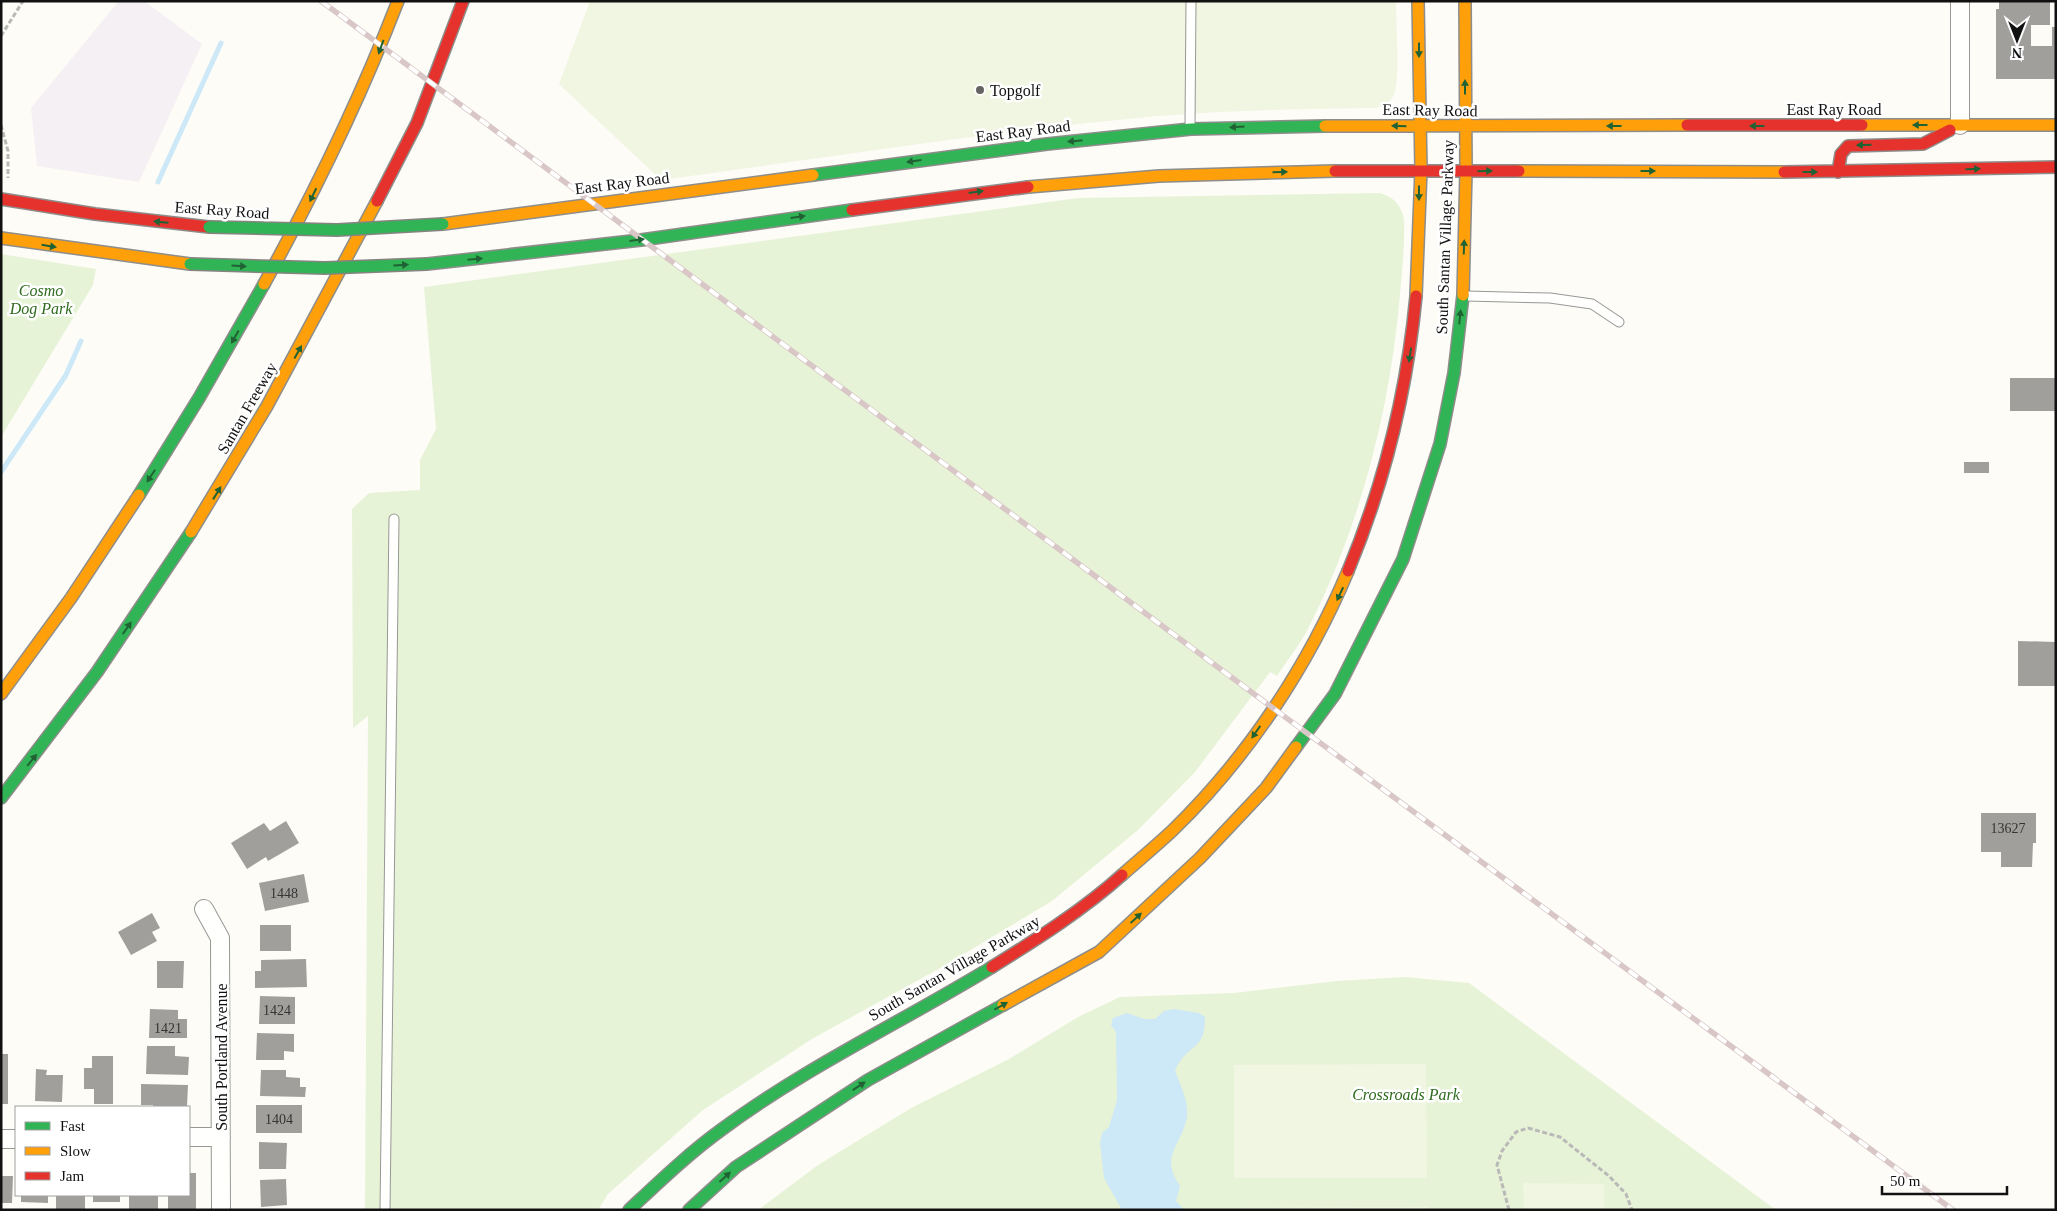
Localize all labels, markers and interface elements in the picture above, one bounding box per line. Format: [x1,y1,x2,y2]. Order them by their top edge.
north arrow [1992,15,2042,65]
one-way arrow [377,40,385,55]
one-way arrow [1415,42,1423,58]
text: N [2012,45,2022,60]
one-way arrow [1461,79,1469,95]
place label: Topgolf [990,82,1041,100]
marker: Topgolf [974,84,986,96]
street label: East Ray Road [1382,101,1478,120]
street label: East Ray Road [1786,101,1882,119]
street label: East Ray Road [975,117,1071,146]
one-way arrow [1911,121,1927,129]
one-way arrow [1391,122,1407,130]
one-way arrow [1606,122,1622,130]
one-way arrow [1749,122,1765,130]
one-way arrow [1228,124,1244,132]
one-way arrow [1066,137,1082,145]
street label: South Santan Village Parkway [1433,139,1458,335]
one-way arrow [1856,141,1872,149]
one-way arrow [905,157,921,165]
one-way arrow [1965,164,1981,172]
one-way arrow [1478,167,1494,175]
one-way arrow [1640,167,1656,175]
one-way arrow [1273,168,1289,176]
one-way arrow [1803,168,1819,176]
street label: East Ray Road [574,169,670,198]
one-way arrow [1415,185,1423,201]
one-way arrow [309,187,317,202]
one-way arrow [968,188,984,196]
street label: East Ray Road [174,198,270,223]
one-way arrow [790,213,806,221]
one-way arrow [153,218,169,226]
one-way arrow [629,236,645,244]
one-way arrow [1460,239,1468,255]
one-way arrow [42,242,58,250]
one-way arrow [468,255,484,263]
one-way arrow [394,261,410,269]
one-way arrow [231,262,247,270]
park label: Cosmo Dog Park [9,282,73,318]
one-way arrow [1456,309,1464,325]
one-way arrow [231,330,239,344]
one-way arrow [293,345,302,359]
one-way arrow [1405,347,1413,363]
street label: Santan Freeway [214,359,281,457]
one-way arrow [146,469,155,482]
one-way arrow [212,486,221,499]
one-way arrow [1336,587,1344,601]
one-way arrow [122,621,132,635]
one-way arrow [1251,725,1261,739]
one-way arrow [26,754,37,766]
house number: 13627 [1991,821,2026,836]
house number: 1448 [270,886,298,901]
street label: South Santan Village Parkway [865,912,1043,1025]
one-way arrow [1129,912,1141,924]
street label: South Portland Avenue [213,983,230,1131]
one-way arrow [993,1002,1008,1010]
house number: 1424 [263,1003,291,1018]
house number: 1421 [154,1021,182,1036]
one-way arrow [853,1081,866,1091]
park label: Crossroads Park [1352,1086,1461,1103]
legend [15,1106,190,1196]
house number: 1404 [265,1112,293,1127]
text: Fast [60,1118,86,1134]
text: Slow [60,1143,91,1159]
scale bar [1882,1164,2007,1196]
text: Jam [60,1168,84,1184]
one-way arrow [718,1171,730,1183]
text: 50 m [1890,1173,1921,1189]

